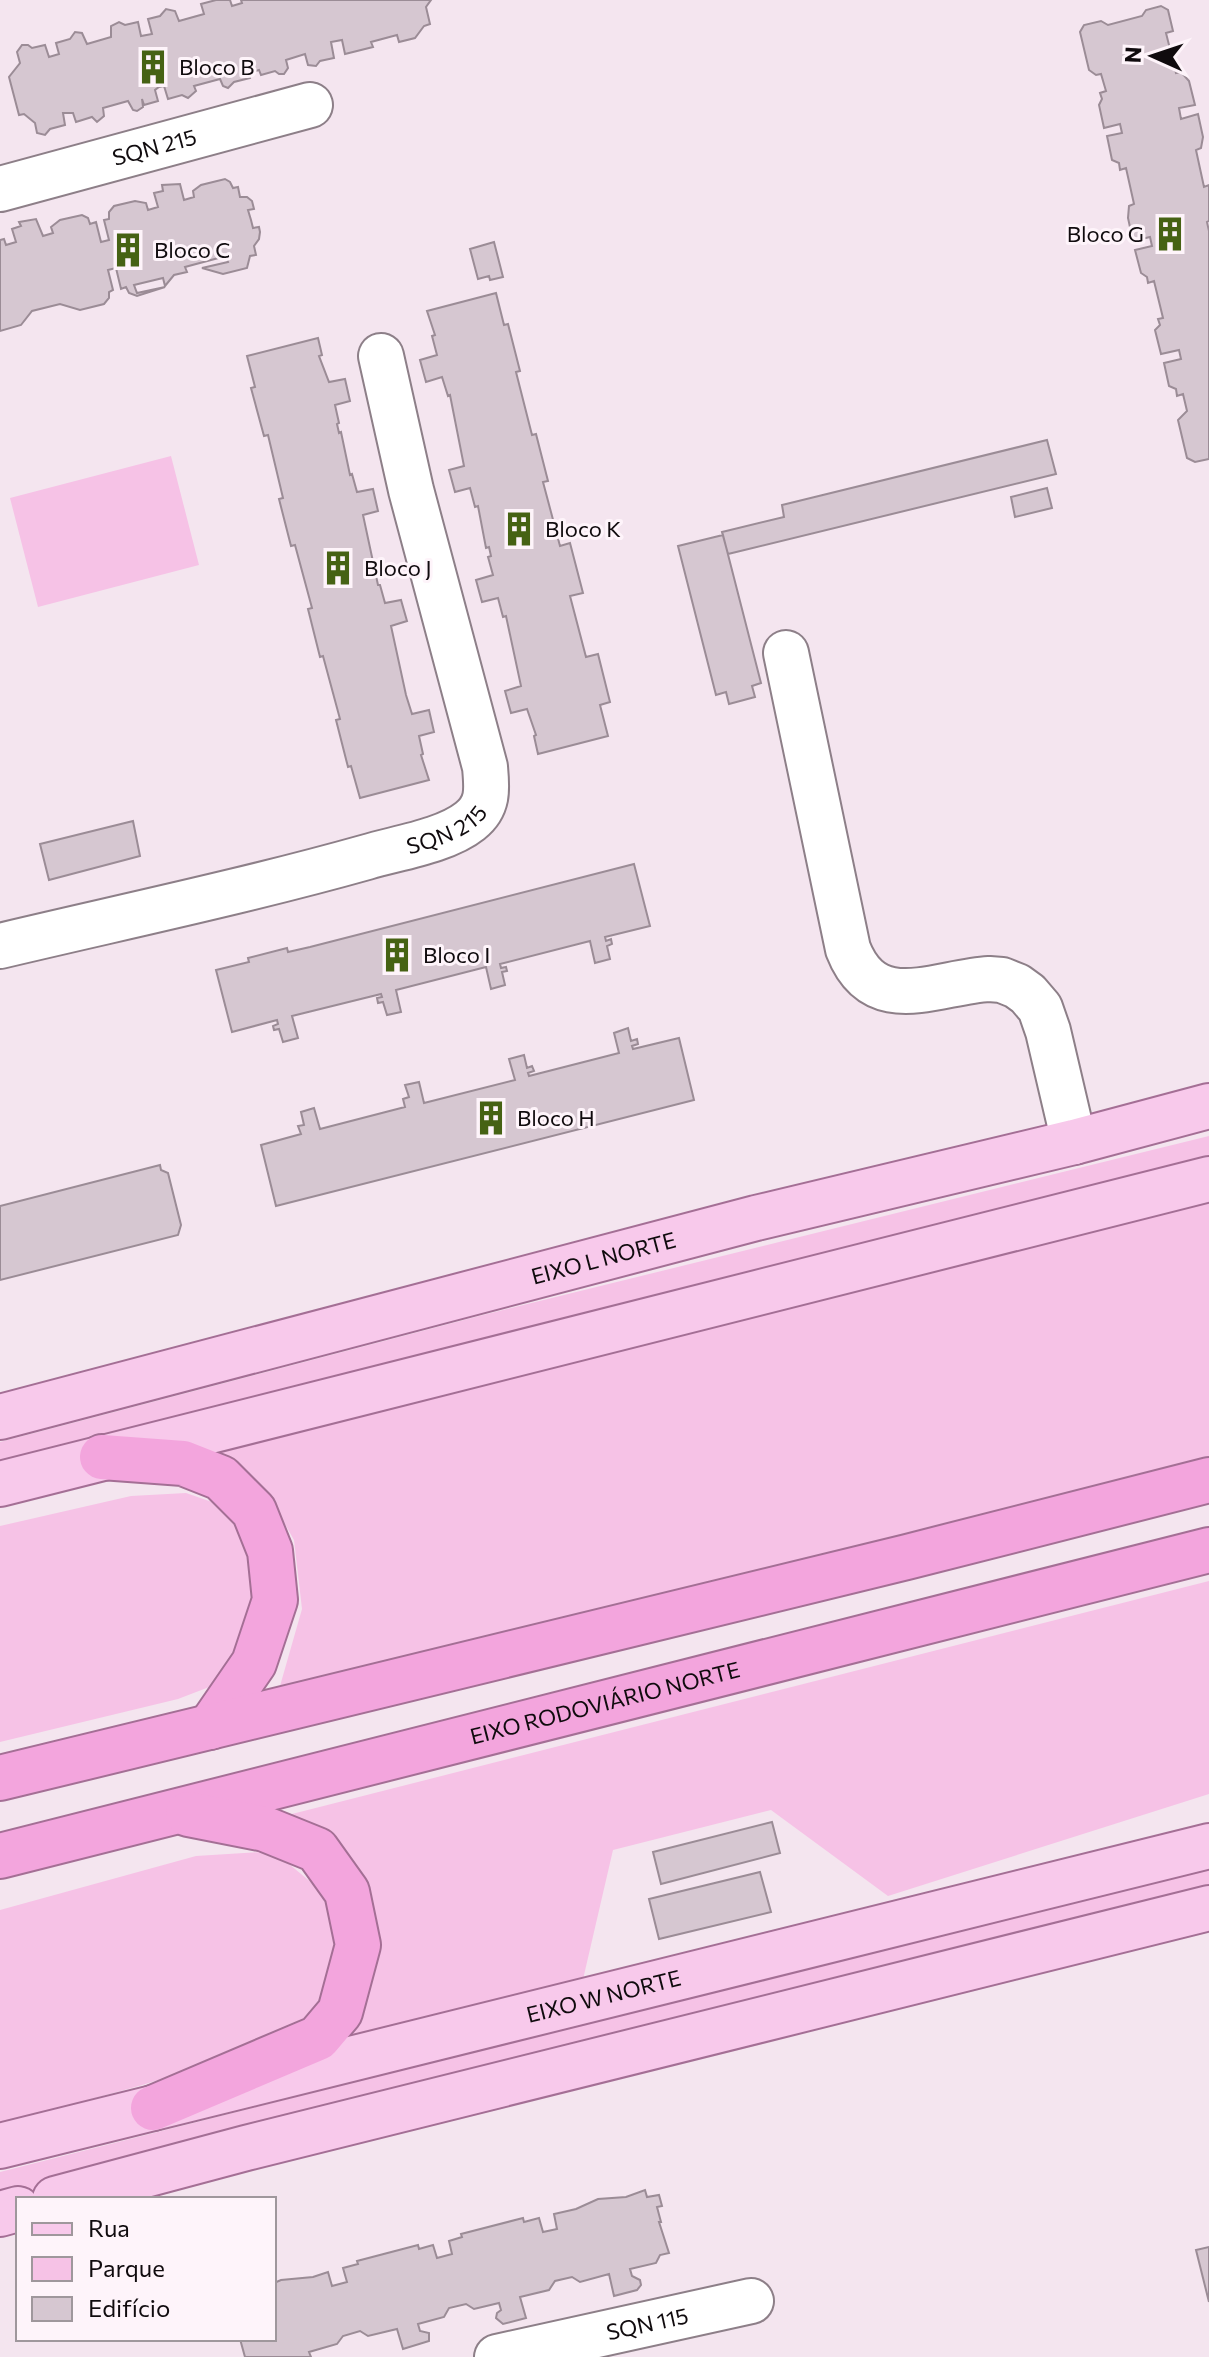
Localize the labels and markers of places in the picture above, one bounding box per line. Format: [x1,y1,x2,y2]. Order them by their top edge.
building icon: Bloco B [134,48,172,86]
place label: Bloco B [179,53,254,80]
building icon: Bloco G [1151,215,1189,253]
place label: Bloco G [1067,220,1144,247]
building icon: Bloco C [109,231,147,269]
place label: Bloco C [154,236,230,263]
building icon: Bloco K [500,510,538,548]
place label: Bloco K [545,515,621,542]
building icon: Bloco J [319,549,357,587]
place label: Bloco J [364,554,432,581]
building icon: Bloco I [378,936,416,974]
place label: Bloco I [423,941,490,968]
building icon: Bloco H [472,1099,510,1137]
place label: Bloco H [517,1104,595,1131]

